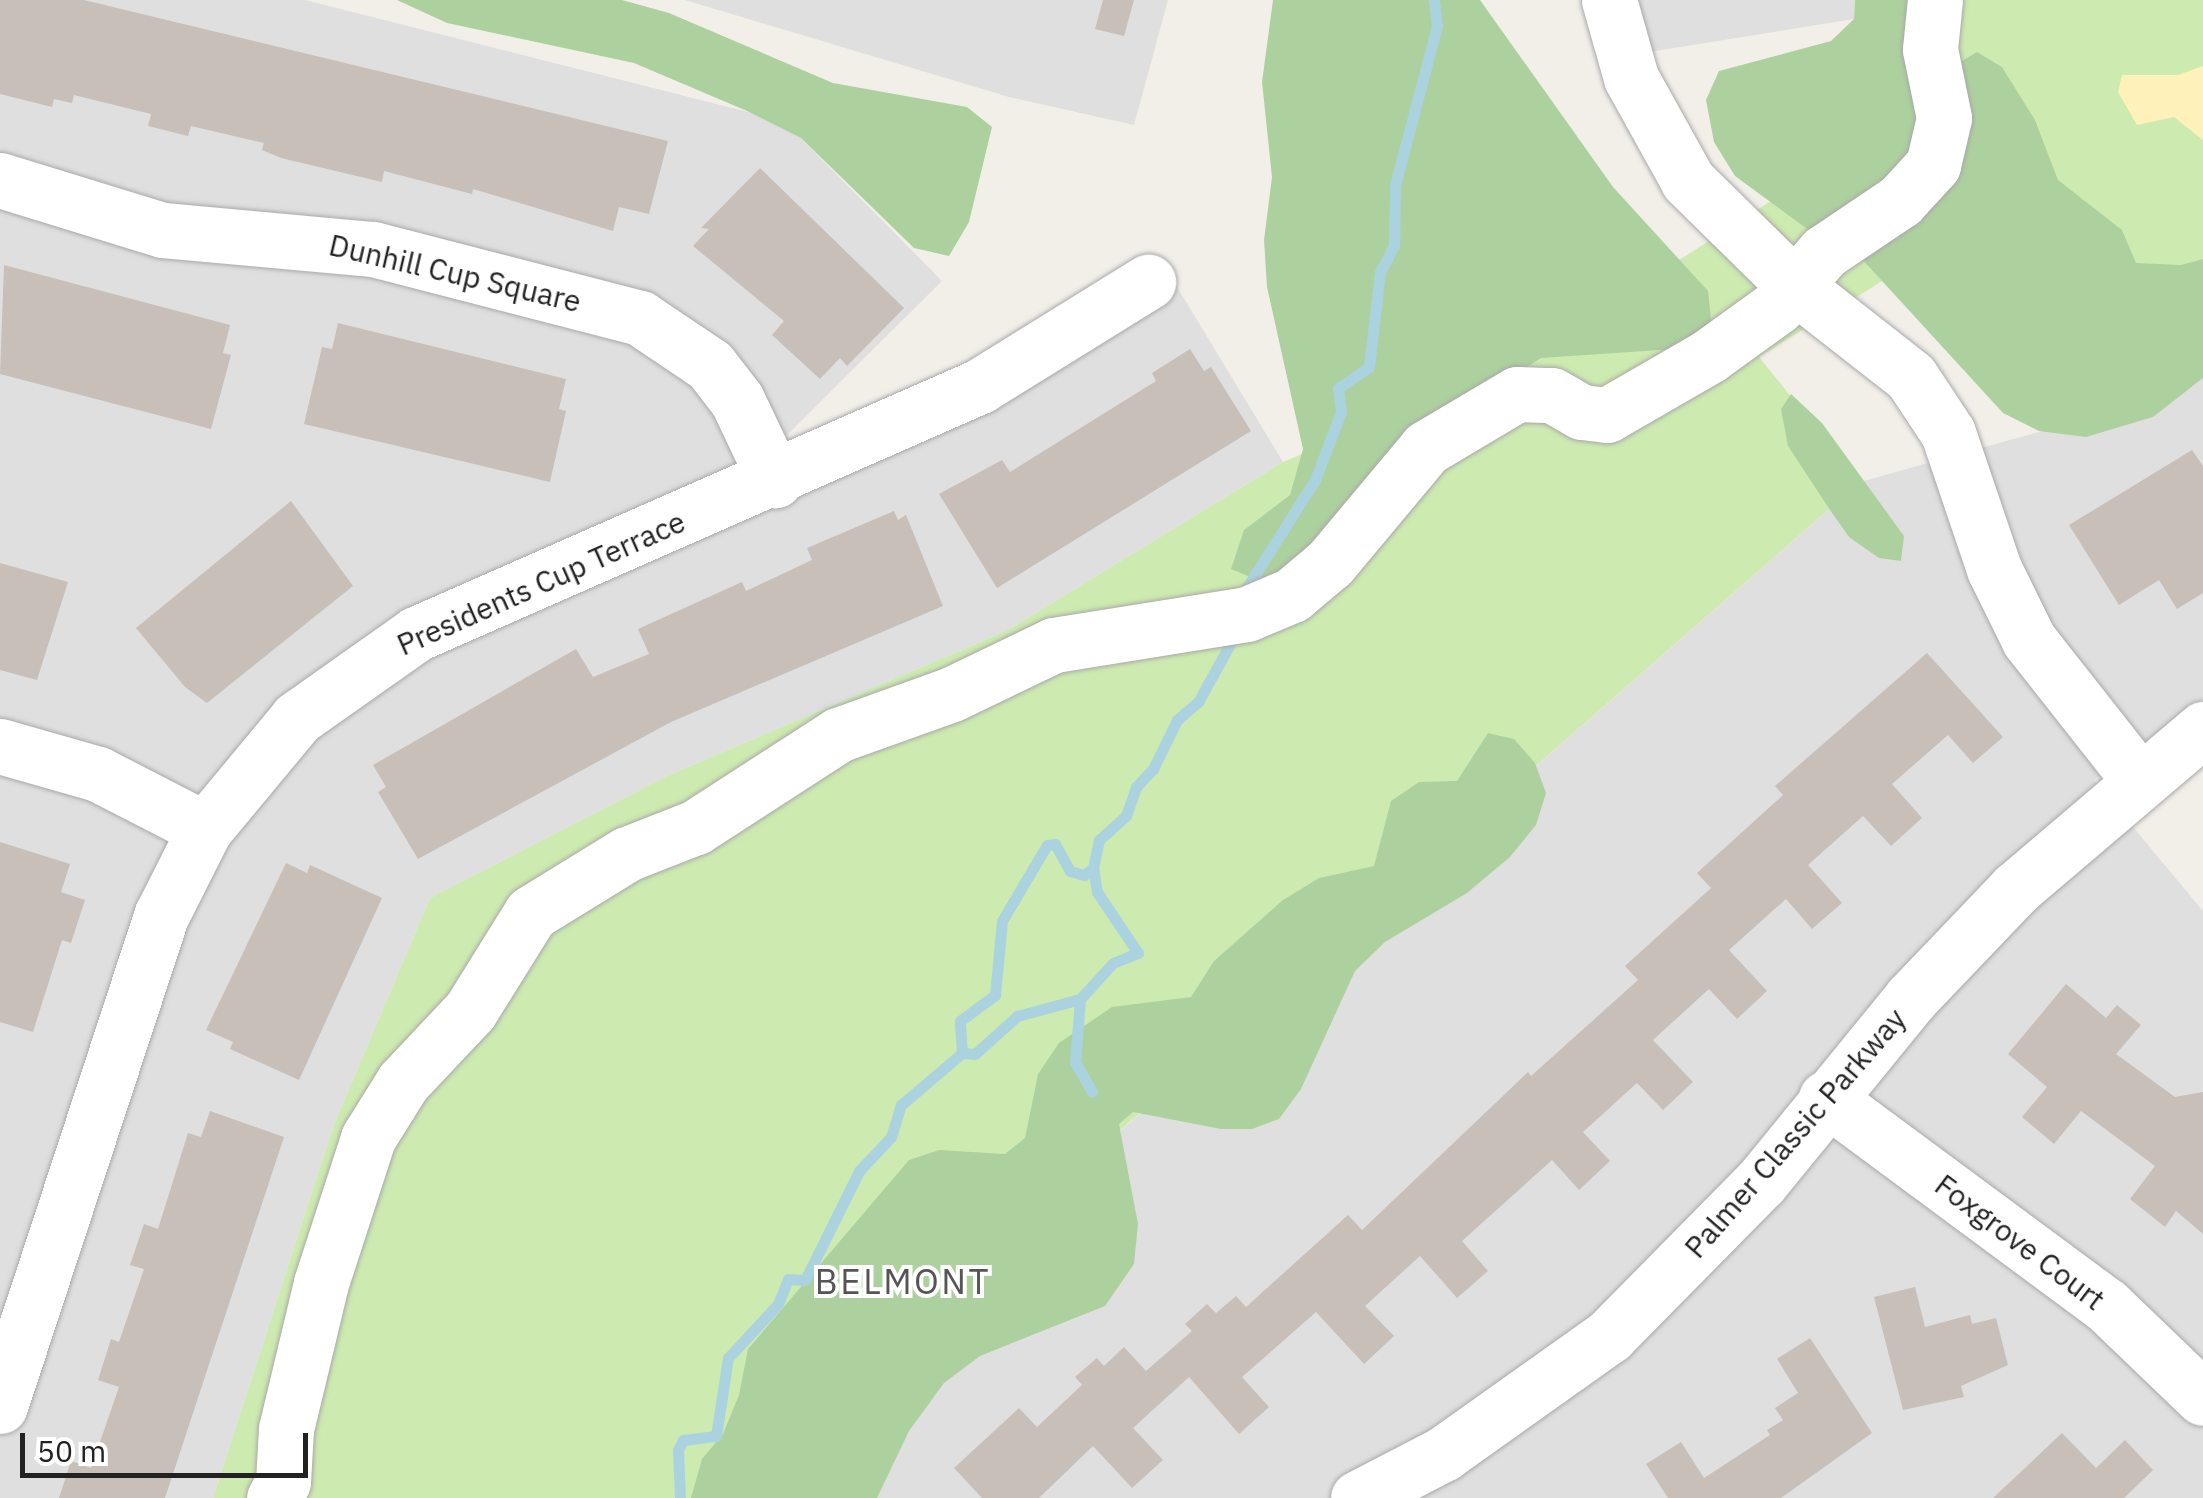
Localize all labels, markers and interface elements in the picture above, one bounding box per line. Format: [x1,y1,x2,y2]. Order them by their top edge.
street label: Dunhill Cup Square [326,227,584,319]
street label: Presidents Cup Terrace [391,503,691,663]
street label: Palmer Classic Parkway [1677,1001,1913,1265]
street label: Foxgrove Court [1928,1167,2112,1317]
district label: BELMONT [815,1260,991,1302]
scale bar [25,1413,312,1475]
text: 50 m [37,1431,106,1470]

